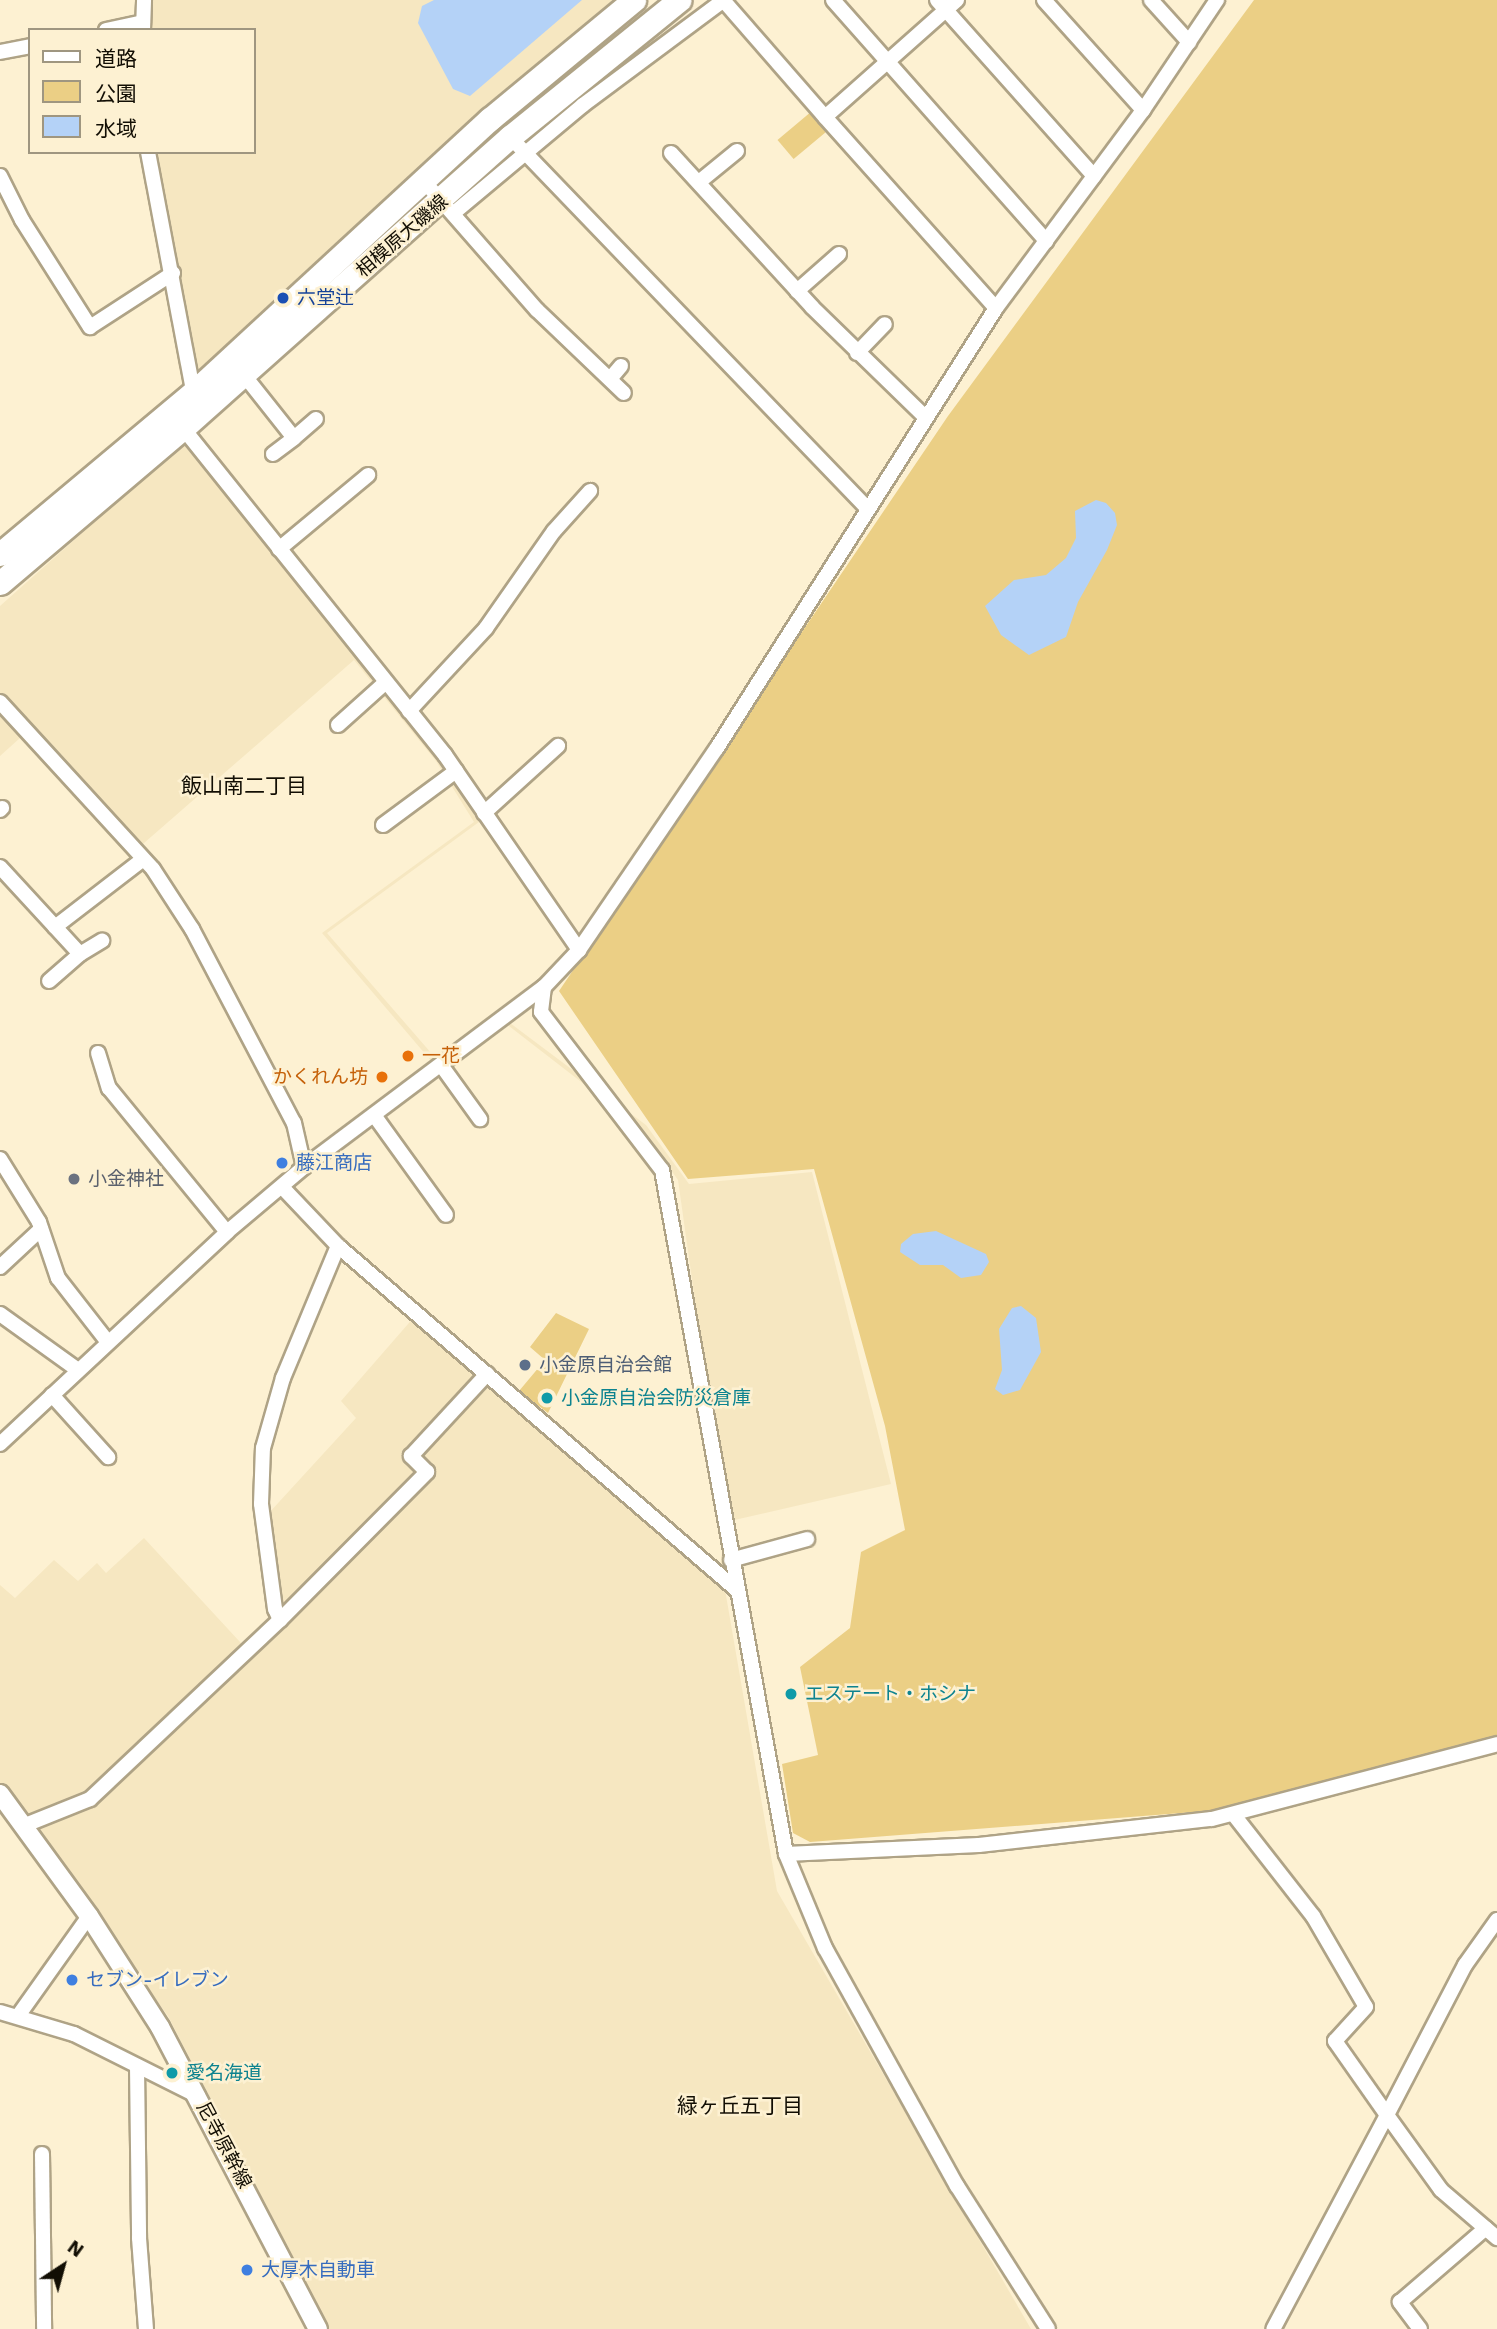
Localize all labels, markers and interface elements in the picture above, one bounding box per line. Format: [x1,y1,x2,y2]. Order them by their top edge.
legend [28,28,256,154]
text: 道路 [95,46,137,71]
text: 公園 [95,81,137,106]
text: 水域 [95,116,137,141]
street label: 相模原大磯線 [352,190,452,282]
place label: 六堂辻 [297,287,354,309]
marker: 六堂辻 [275,290,291,306]
district label: 飯山南二丁目 [181,773,307,799]
place label: 一花 [422,1045,460,1067]
marker: 一花 [400,1048,416,1064]
place label: かくれん坊 [273,1066,368,1088]
marker: かくれん坊 [374,1069,390,1085]
place label: 藤江商店 [296,1152,372,1174]
marker: 藤江商店 [274,1155,290,1171]
place label: 小金神社 [88,1168,164,1190]
marker: 小金神社 [66,1171,82,1187]
place label: 小金原自治会館 [539,1354,672,1376]
marker: 小金原自治会館 [517,1357,533,1373]
place label: 小金原自治会防災倉庫 [561,1387,751,1409]
marker: 小金原自治会防災倉庫 [539,1390,555,1406]
place label: エステート・ホシナ [805,1683,976,1705]
marker: エステート・ホシナ [783,1686,799,1702]
place label: セブン-イレブン [86,1969,229,1991]
marker: セブン-イレブン [64,1972,80,1988]
place label: 愛名海道 [186,2062,262,2084]
marker: 愛名海道 [164,2065,180,2081]
district label: 緑ヶ丘五丁目 [677,2093,803,2119]
street label: 尼寺原幹線 [192,2098,256,2192]
north arrow [28,2231,98,2301]
text: N [63,2235,88,2262]
place label: 大厚木自動車 [261,2259,375,2281]
marker: 大厚木自動車 [239,2262,255,2278]

